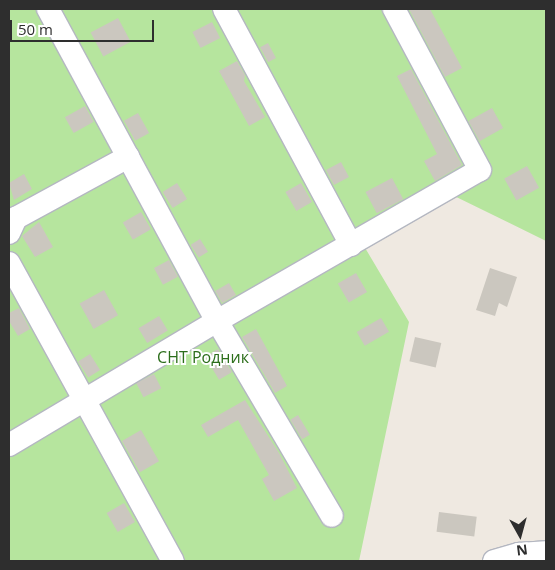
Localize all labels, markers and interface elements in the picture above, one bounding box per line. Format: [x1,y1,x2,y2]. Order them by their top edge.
scale bar [12,10,156,42]
text: 50 m [18,19,53,39]
park label: СНТ Родник [157,347,249,367]
north arrow [495,510,545,560]
text: N [515,540,529,561]

